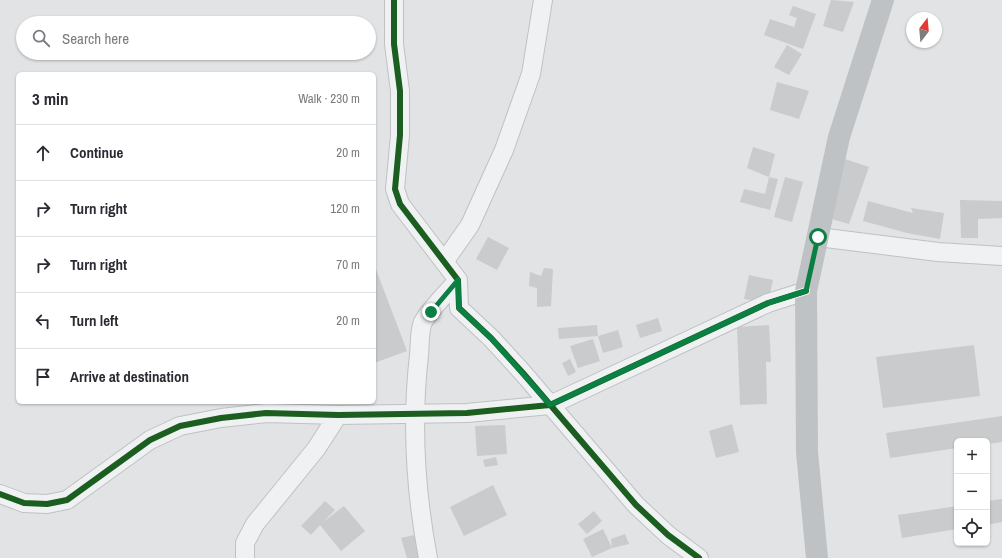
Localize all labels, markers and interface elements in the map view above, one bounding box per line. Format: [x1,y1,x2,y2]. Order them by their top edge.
north arrow [906,12,942,48]
search box [16,16,376,60]
icon: search [30,27,52,49]
text: Search here [62,28,129,49]
text: 3 min [32,87,68,110]
text: Walk · 230 m [298,90,360,107]
icon: ahead [32,142,54,164]
text: Continue [70,142,123,163]
text: 20 m [336,144,360,161]
icon: right [32,198,54,220]
text: Turn right [70,198,127,219]
text: 120 m [330,200,360,217]
route start [809,228,827,246]
icon: right [32,254,54,276]
text: Turn right [70,254,127,275]
text: 70 m [336,256,360,273]
route end [422,303,440,321]
icon: left [32,310,54,332]
text: Turn left [70,310,118,331]
text: 20 m [336,312,360,329]
icon: arrive [32,366,54,388]
text: Arrive at destination [70,366,189,387]
map controls [954,438,990,546]
button: + [954,438,990,474]
button: − [954,474,990,510]
button: locate [954,510,990,546]

